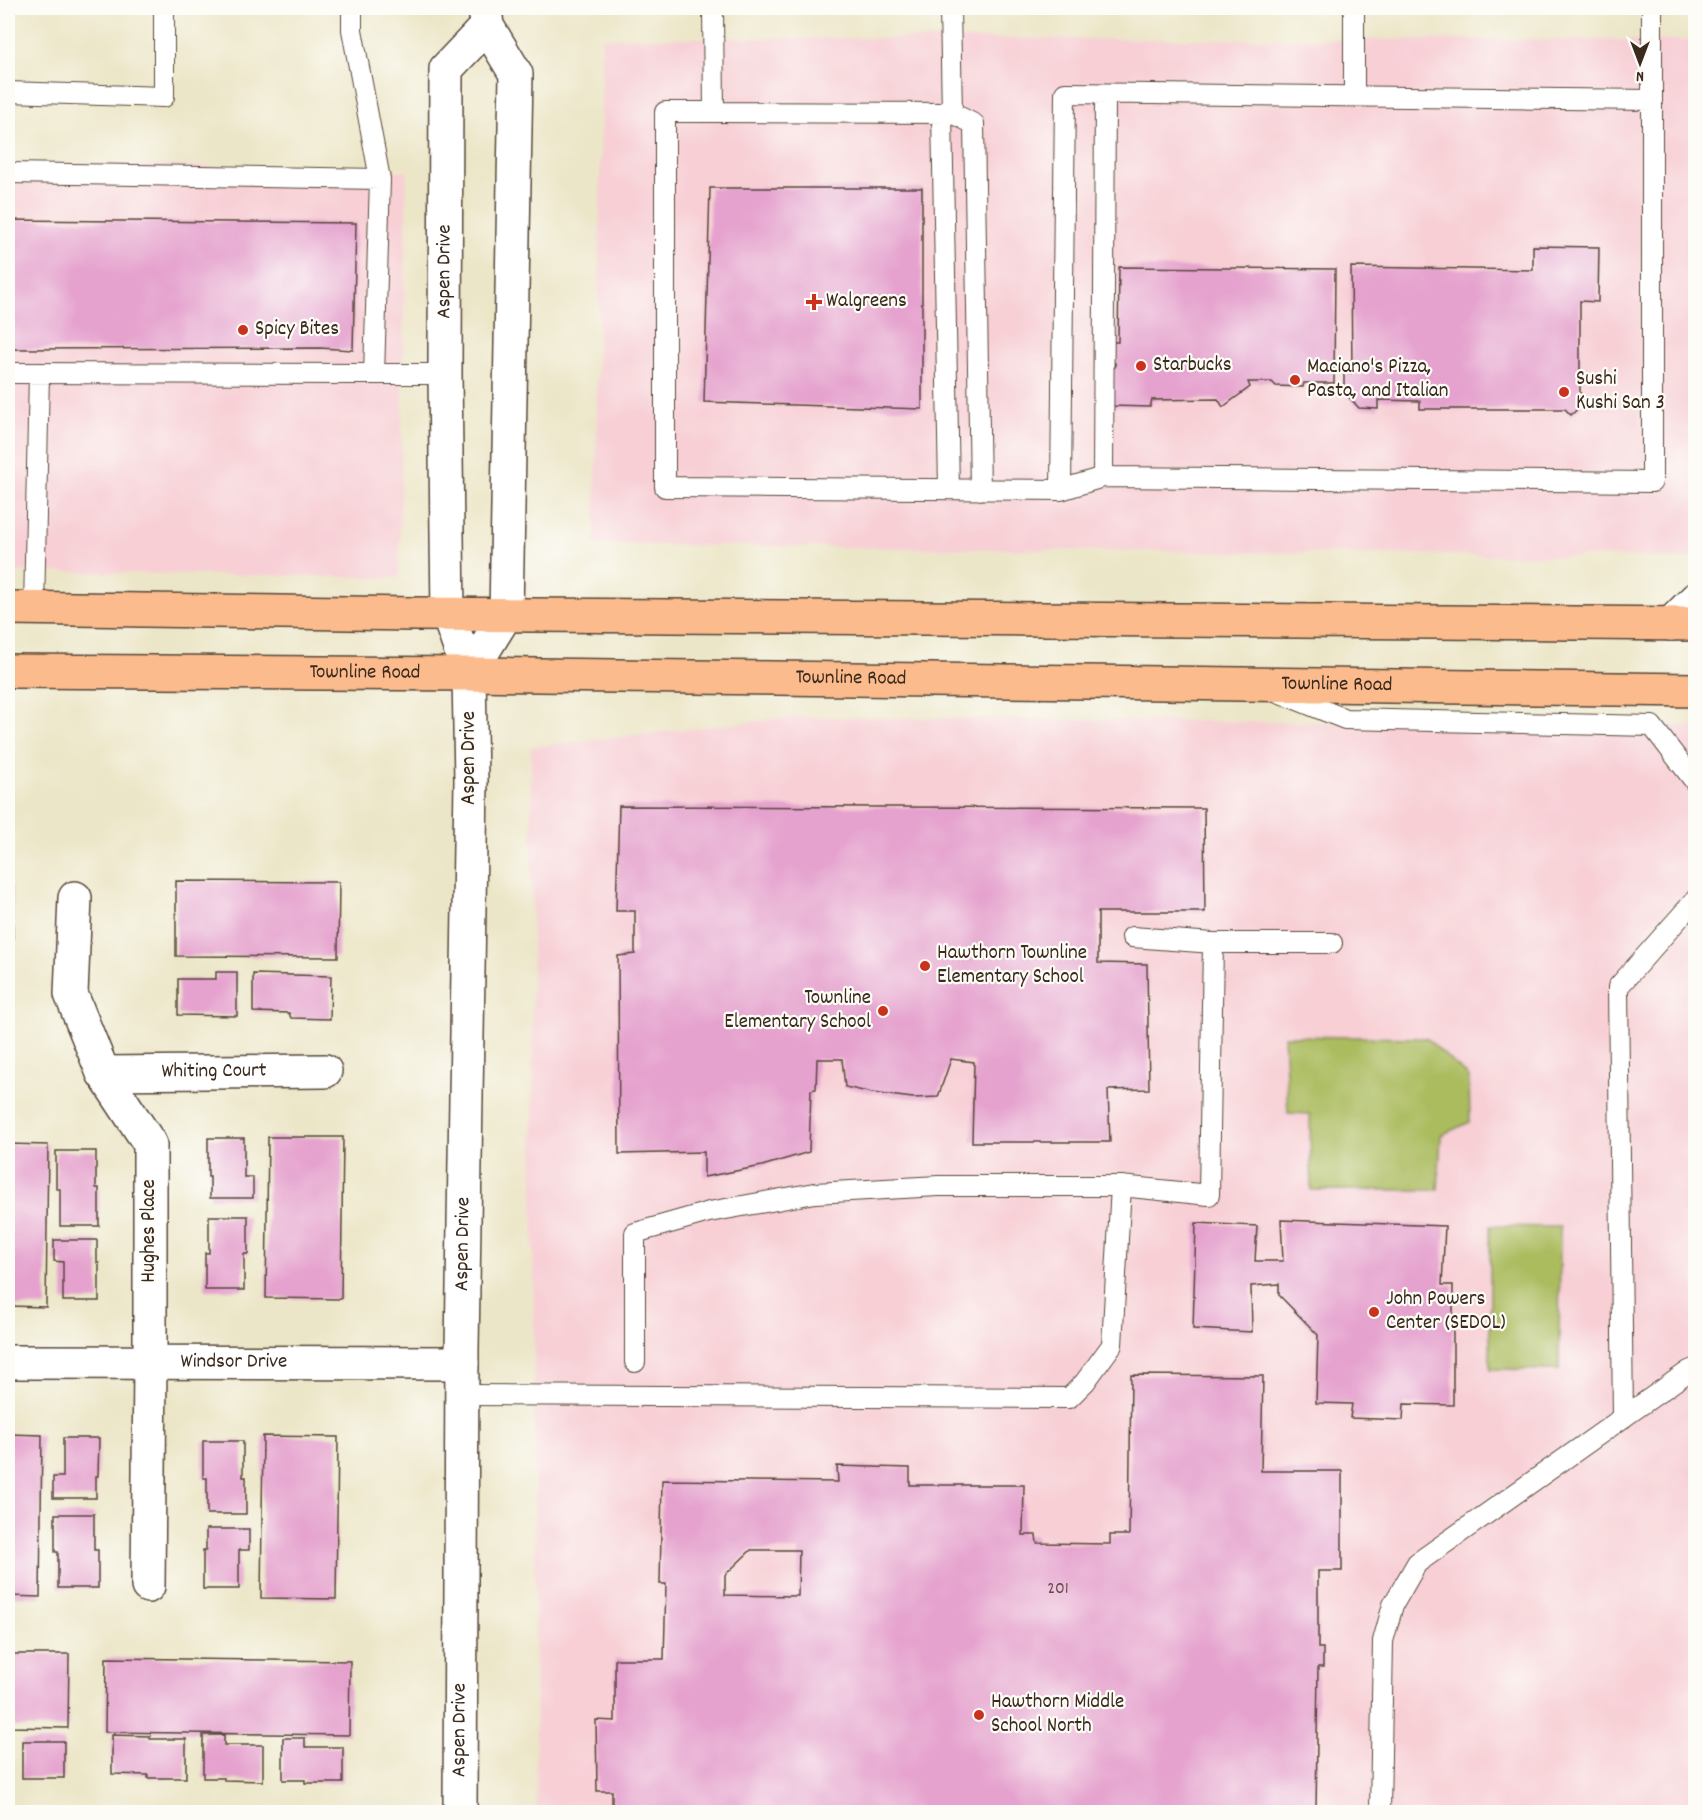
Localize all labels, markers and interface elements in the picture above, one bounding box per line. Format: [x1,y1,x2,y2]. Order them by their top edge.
north arrow [1610,33,1670,93]
text: N [1636,64,1644,87]
street label: Aspen Drive [430,225,460,319]
place label: Walgreens [826,287,907,317]
marker: Walgreens [807,295,821,309]
place label: Spicy Bites [255,315,339,345]
marker: Spicy Bites [236,323,250,337]
place label: Starbucks [1153,351,1232,381]
place label: Maciano's Pizza, Pasta, and Italian [1307,353,1448,407]
marker: Starbucks [1134,359,1148,373]
place label: Sushi Kushi San 3 [1576,365,1665,419]
marker: Maciano's Pizza, Pasta, and Italian [1288,373,1302,387]
marker: Sushi Kushi San 3 [1557,385,1571,399]
street label: Townline Road [309,658,421,689]
street label: Townline Road [795,663,907,695]
street label: Townline Road [1281,670,1393,701]
street label: Aspen Drive [455,711,485,805]
place label: Hawthorn Townline Elementary School [937,939,1087,993]
marker: Hawthorn Townline Elementary School [918,959,932,973]
place label: Townline Elementary School [724,984,871,1038]
marker: Townline Elementary School [876,1004,890,1018]
street label: Whiting Court [161,1057,267,1087]
street label: Hughes Place [135,1179,165,1283]
street label: Aspen Drive [448,1197,479,1291]
place label: John Powers Center (SEDOL) [1386,1285,1506,1339]
marker: John Powers Center (SEDOL) [1367,1305,1381,1319]
street label: Windsor Drive [181,1347,287,1378]
house number: 201 [1047,1577,1069,1602]
street label: Aspen Drive [445,1683,476,1777]
place label: Hawthorn Middle School North [991,1688,1124,1742]
marker: Hawthorn Middle School North [972,1708,986,1722]

